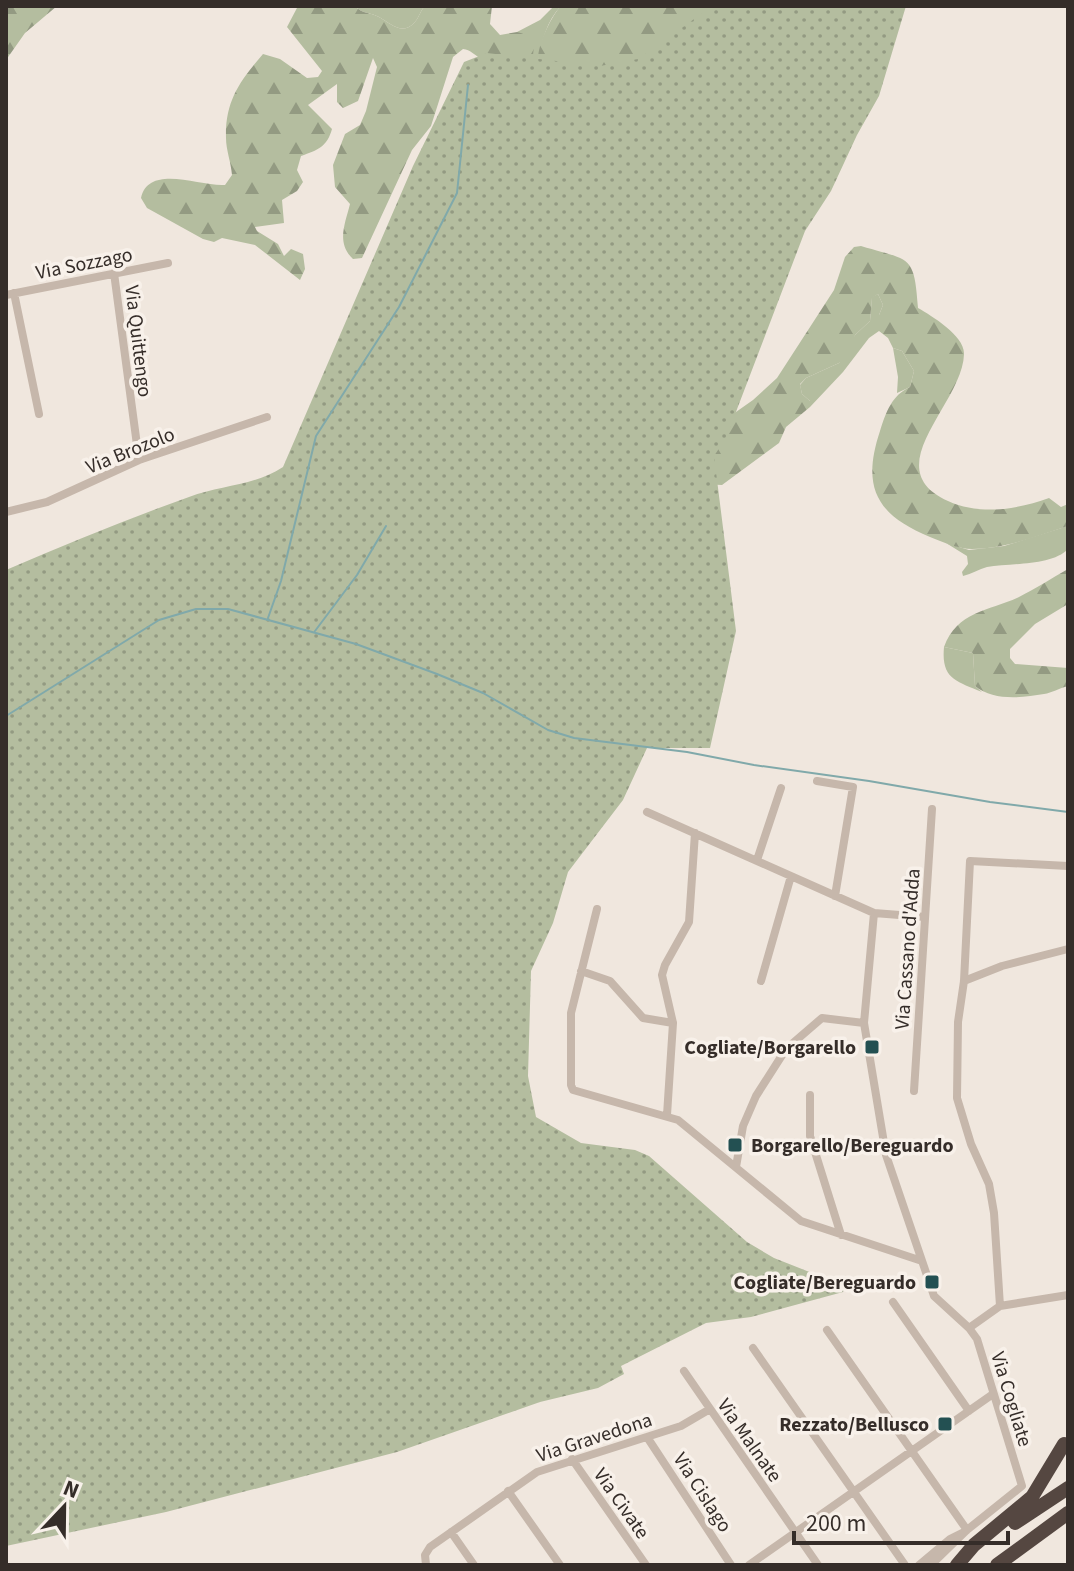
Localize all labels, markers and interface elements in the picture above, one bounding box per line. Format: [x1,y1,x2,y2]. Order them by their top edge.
street label: Via Sozzago [33,241,135,287]
street label: Via Quittengo [117,283,159,399]
street label: Via Brozolo [82,420,179,481]
street label: Via Cassano d'Adda [888,868,928,1031]
place label: Cogliate/Borgarello [684,1034,856,1062]
marker: Cogliate/Borgarello [863,1038,881,1056]
place label: Borgarello/Bereguardo [751,1132,954,1160]
marker: Borgarello/Bereguardo [726,1136,744,1154]
place label: Cogliate/Bereguardo [733,1269,916,1297]
marker: Cogliate/Bereguardo [923,1273,941,1291]
street label: Via Cogliate [983,1348,1039,1450]
street label: Via Malnate [710,1393,788,1488]
street label: Via Gravedona [533,1406,656,1470]
place label: Rezzato/Bellusco [779,1411,929,1439]
marker: Rezzato/Bellusco [936,1415,954,1433]
street label: Via Cislago [666,1447,738,1538]
street label: Via Civate [587,1462,656,1545]
north arrow [24,1467,104,1547]
text: N [58,1472,84,1507]
scale bar [794,1495,1008,1545]
text: 200 m [806,1506,866,1541]

